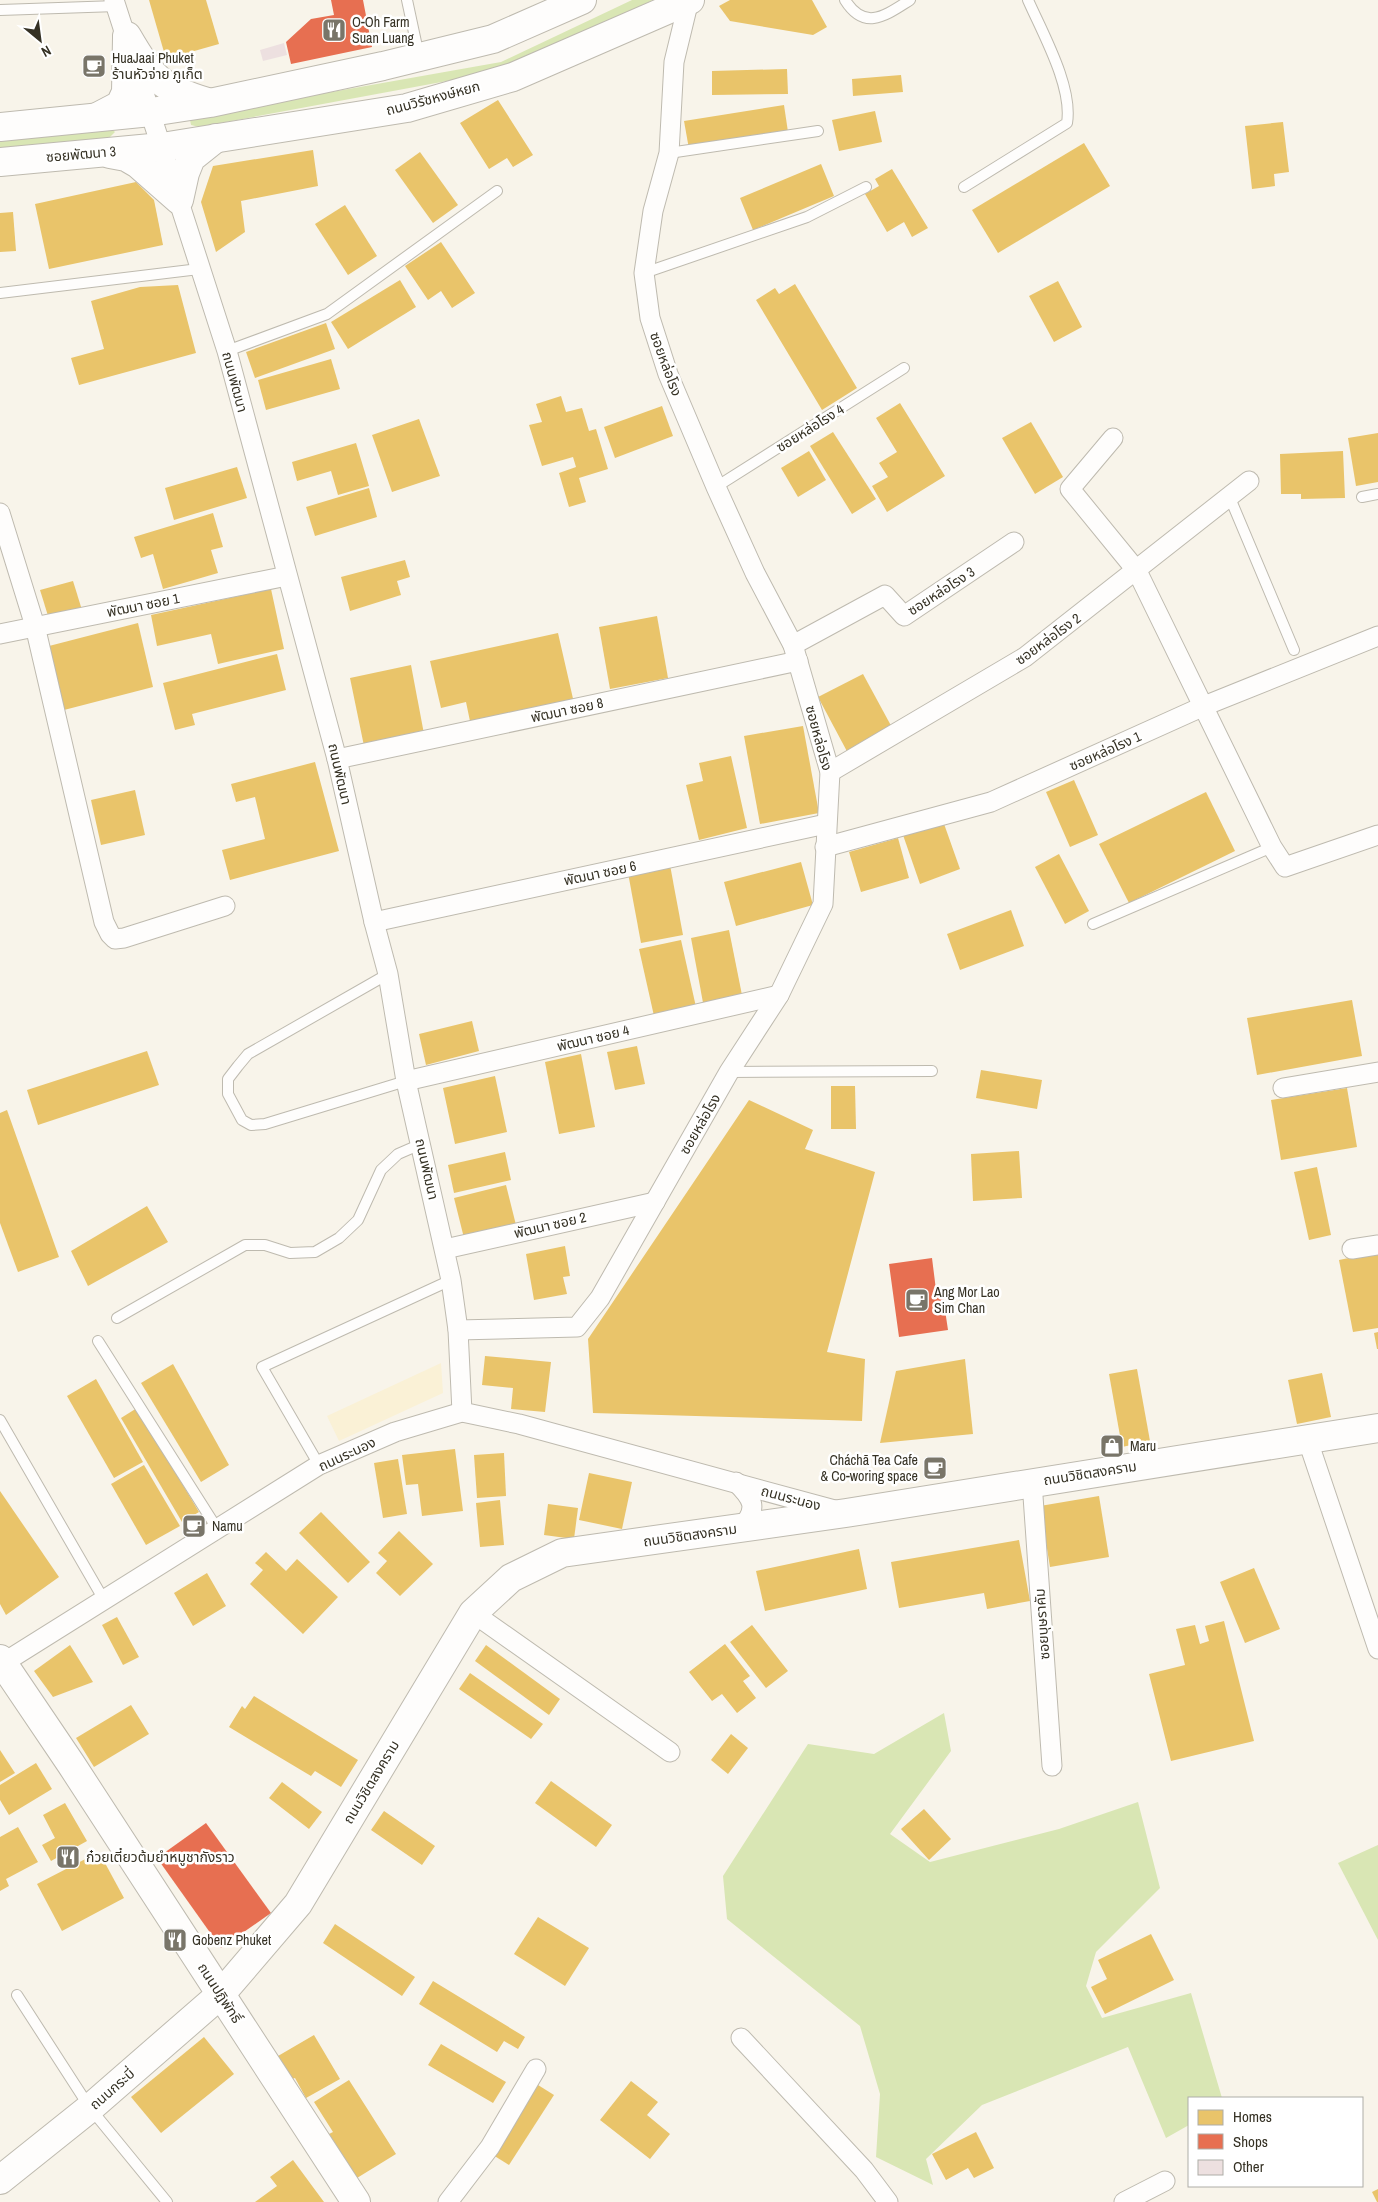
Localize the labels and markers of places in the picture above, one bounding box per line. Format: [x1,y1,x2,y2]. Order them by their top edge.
place label: O-Oh Farm Suan Luang [352,13,415,47]
restaurant icon: O-Oh Farm Suan Luang [321,17,347,43]
place label: HuaJaai Phuket ร้านหัวจ่าย ภูเก็ต [112,49,203,83]
cafe icon: HuaJaai Phuket ร้านหัวจ่าย ภูเก็ต [81,53,107,79]
place label: Ang Mor Lao Sim Chan [933,1283,1000,1317]
cafe icon: Ang Mor Lao Sim Chan [904,1287,930,1313]
shop icon: Maru [1099,1433,1125,1459]
place label: Maru [1130,1437,1156,1455]
place label: Cháchā Tea Cafe & Co-woring space [820,1451,918,1485]
cafe icon: Cháchā Tea Cafe & Co-woring space [922,1455,948,1481]
cafe icon: Namu [181,1513,207,1539]
place label: Namu [212,1517,243,1535]
restaurant icon: ก๋วยเตี๋ยวต้มยำหมูชากังราว [55,1844,81,1870]
place label: ก๋วยเตี๋ยวต้มยำหมูชากังราว [86,1847,235,1866]
restaurant icon: Gobenz Phuket [162,1927,188,1953]
place label: Gobenz Phuket [192,1931,271,1949]

